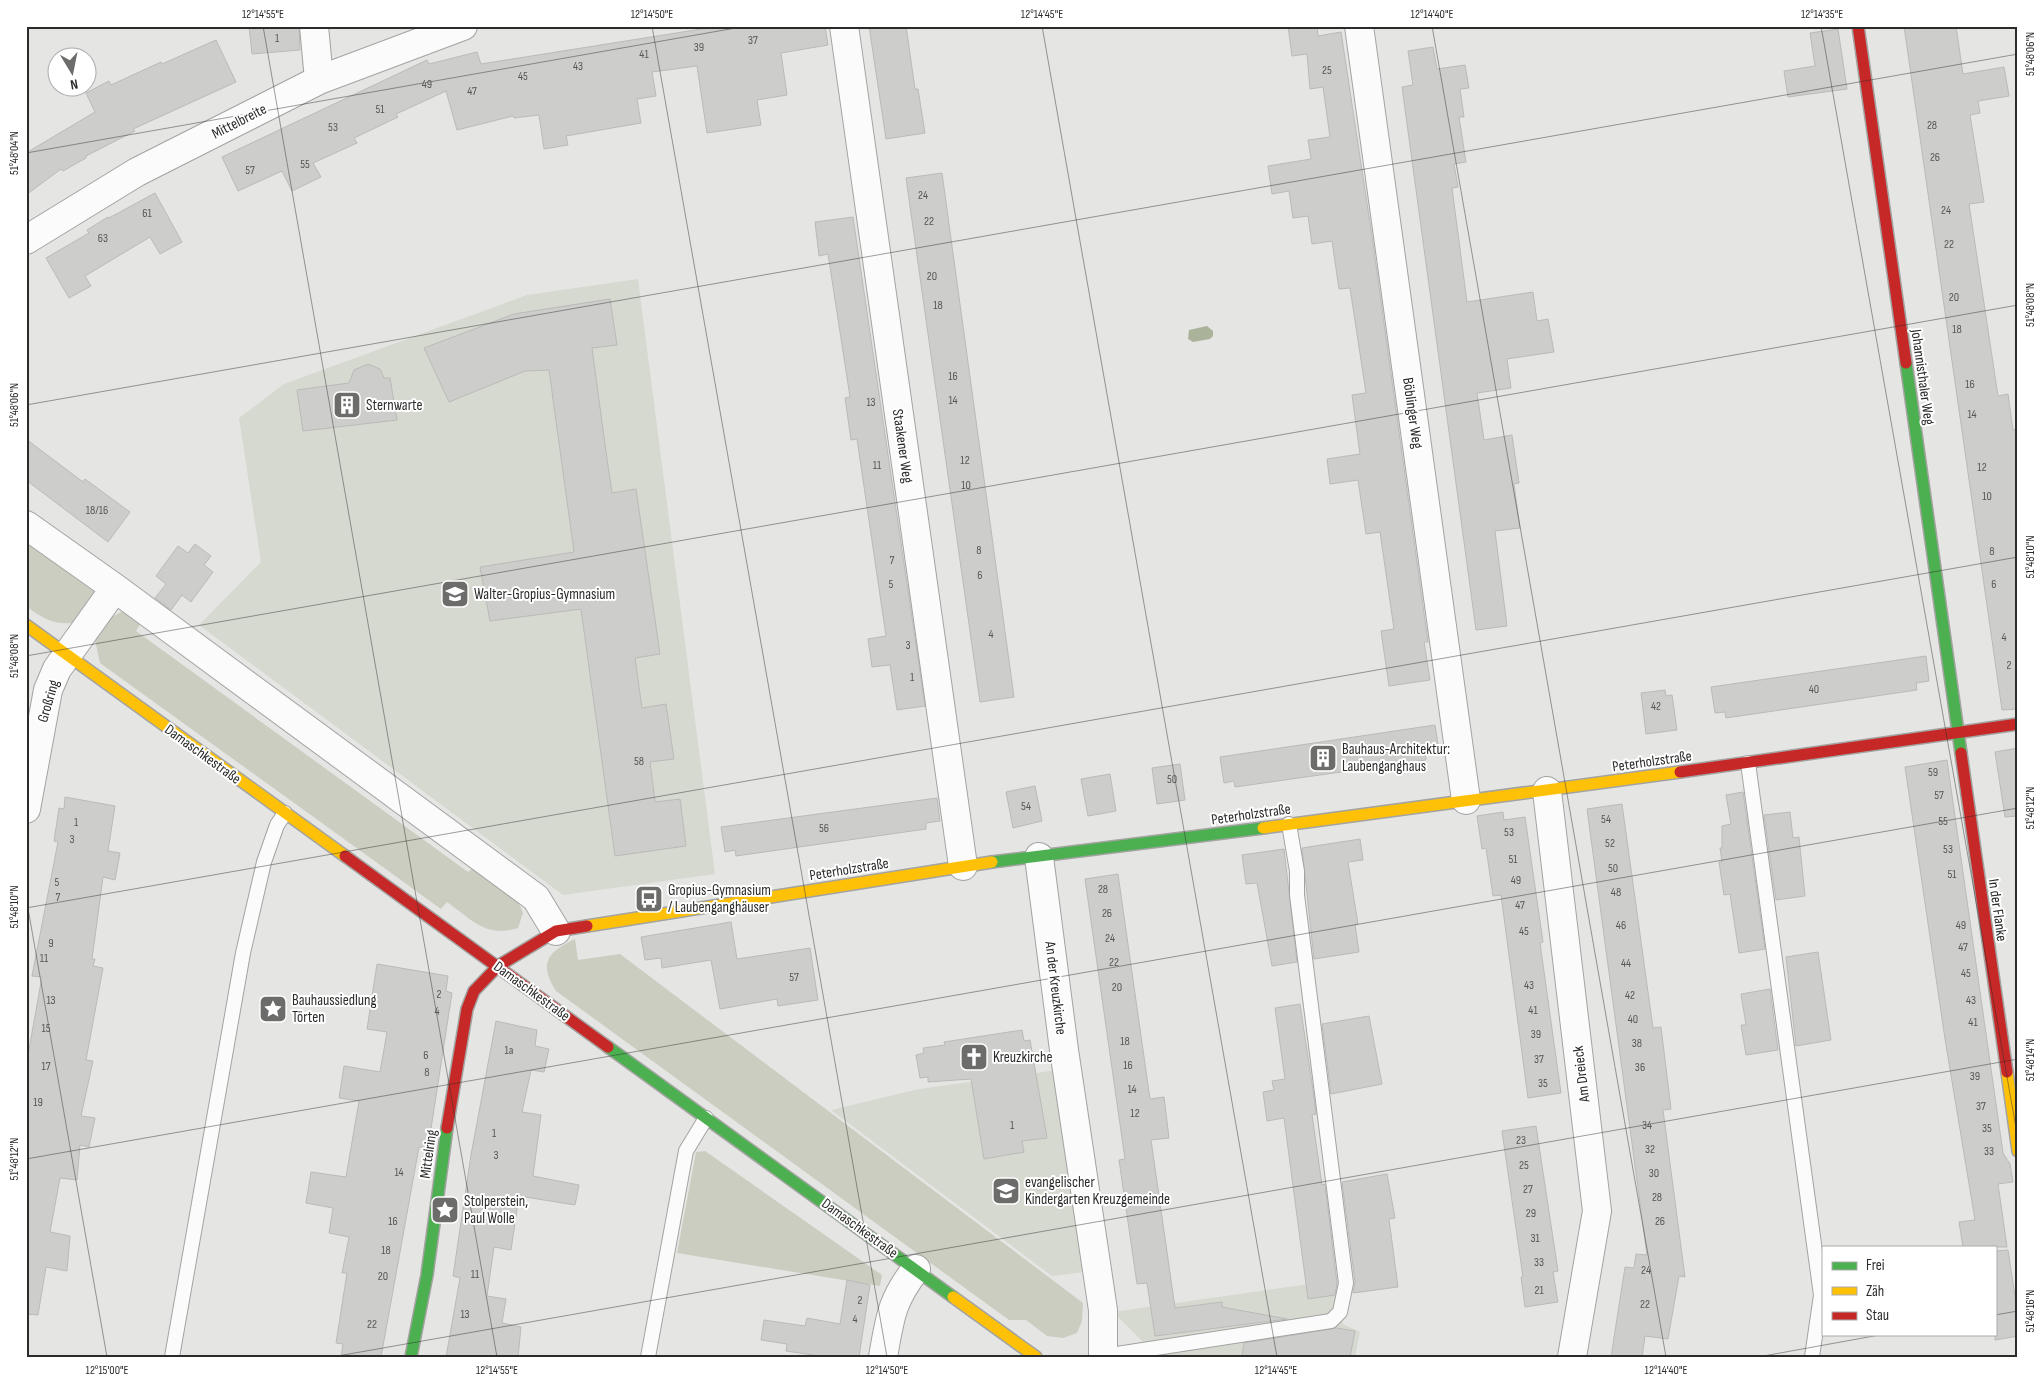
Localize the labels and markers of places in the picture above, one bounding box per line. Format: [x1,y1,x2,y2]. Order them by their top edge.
building icon: Sternwarte [332,390,362,420]
place label: Sternwarte [366,396,423,415]
school or university icon: Walter-Gropius-Gymnasium [440,579,470,609]
place label: Walter-Gropius-Gymnasium [474,585,615,604]
place label: Bauhaus-Architektur: Laubenganghaus [1342,740,1450,776]
building icon: Bauhaus-Architektur: Laubenganghaus [1308,743,1338,773]
place label: Gropius-Gymnasium / Laubenganghäuser [668,881,771,917]
bus stop icon: Gropius-Gymnasium / Laubenganghäuser [634,884,664,914]
place label: Bauhaussiedlung Törten [292,991,376,1027]
place icon: Bauhaussiedlung Törten [258,994,288,1024]
church icon: Kreuzkirche [959,1042,989,1072]
place label: Kreuzkirche [993,1048,1053,1067]
place label: evangelischer Kindergarten Kreuzgemeinde [1025,1173,1170,1209]
school or university icon: evangelischer Kindergarten Kreuzgemeinde [991,1176,1021,1206]
place label: Stolperstein, Paul Wolle [464,1192,528,1228]
place icon: Stolperstein, Paul Wolle [430,1195,460,1225]

